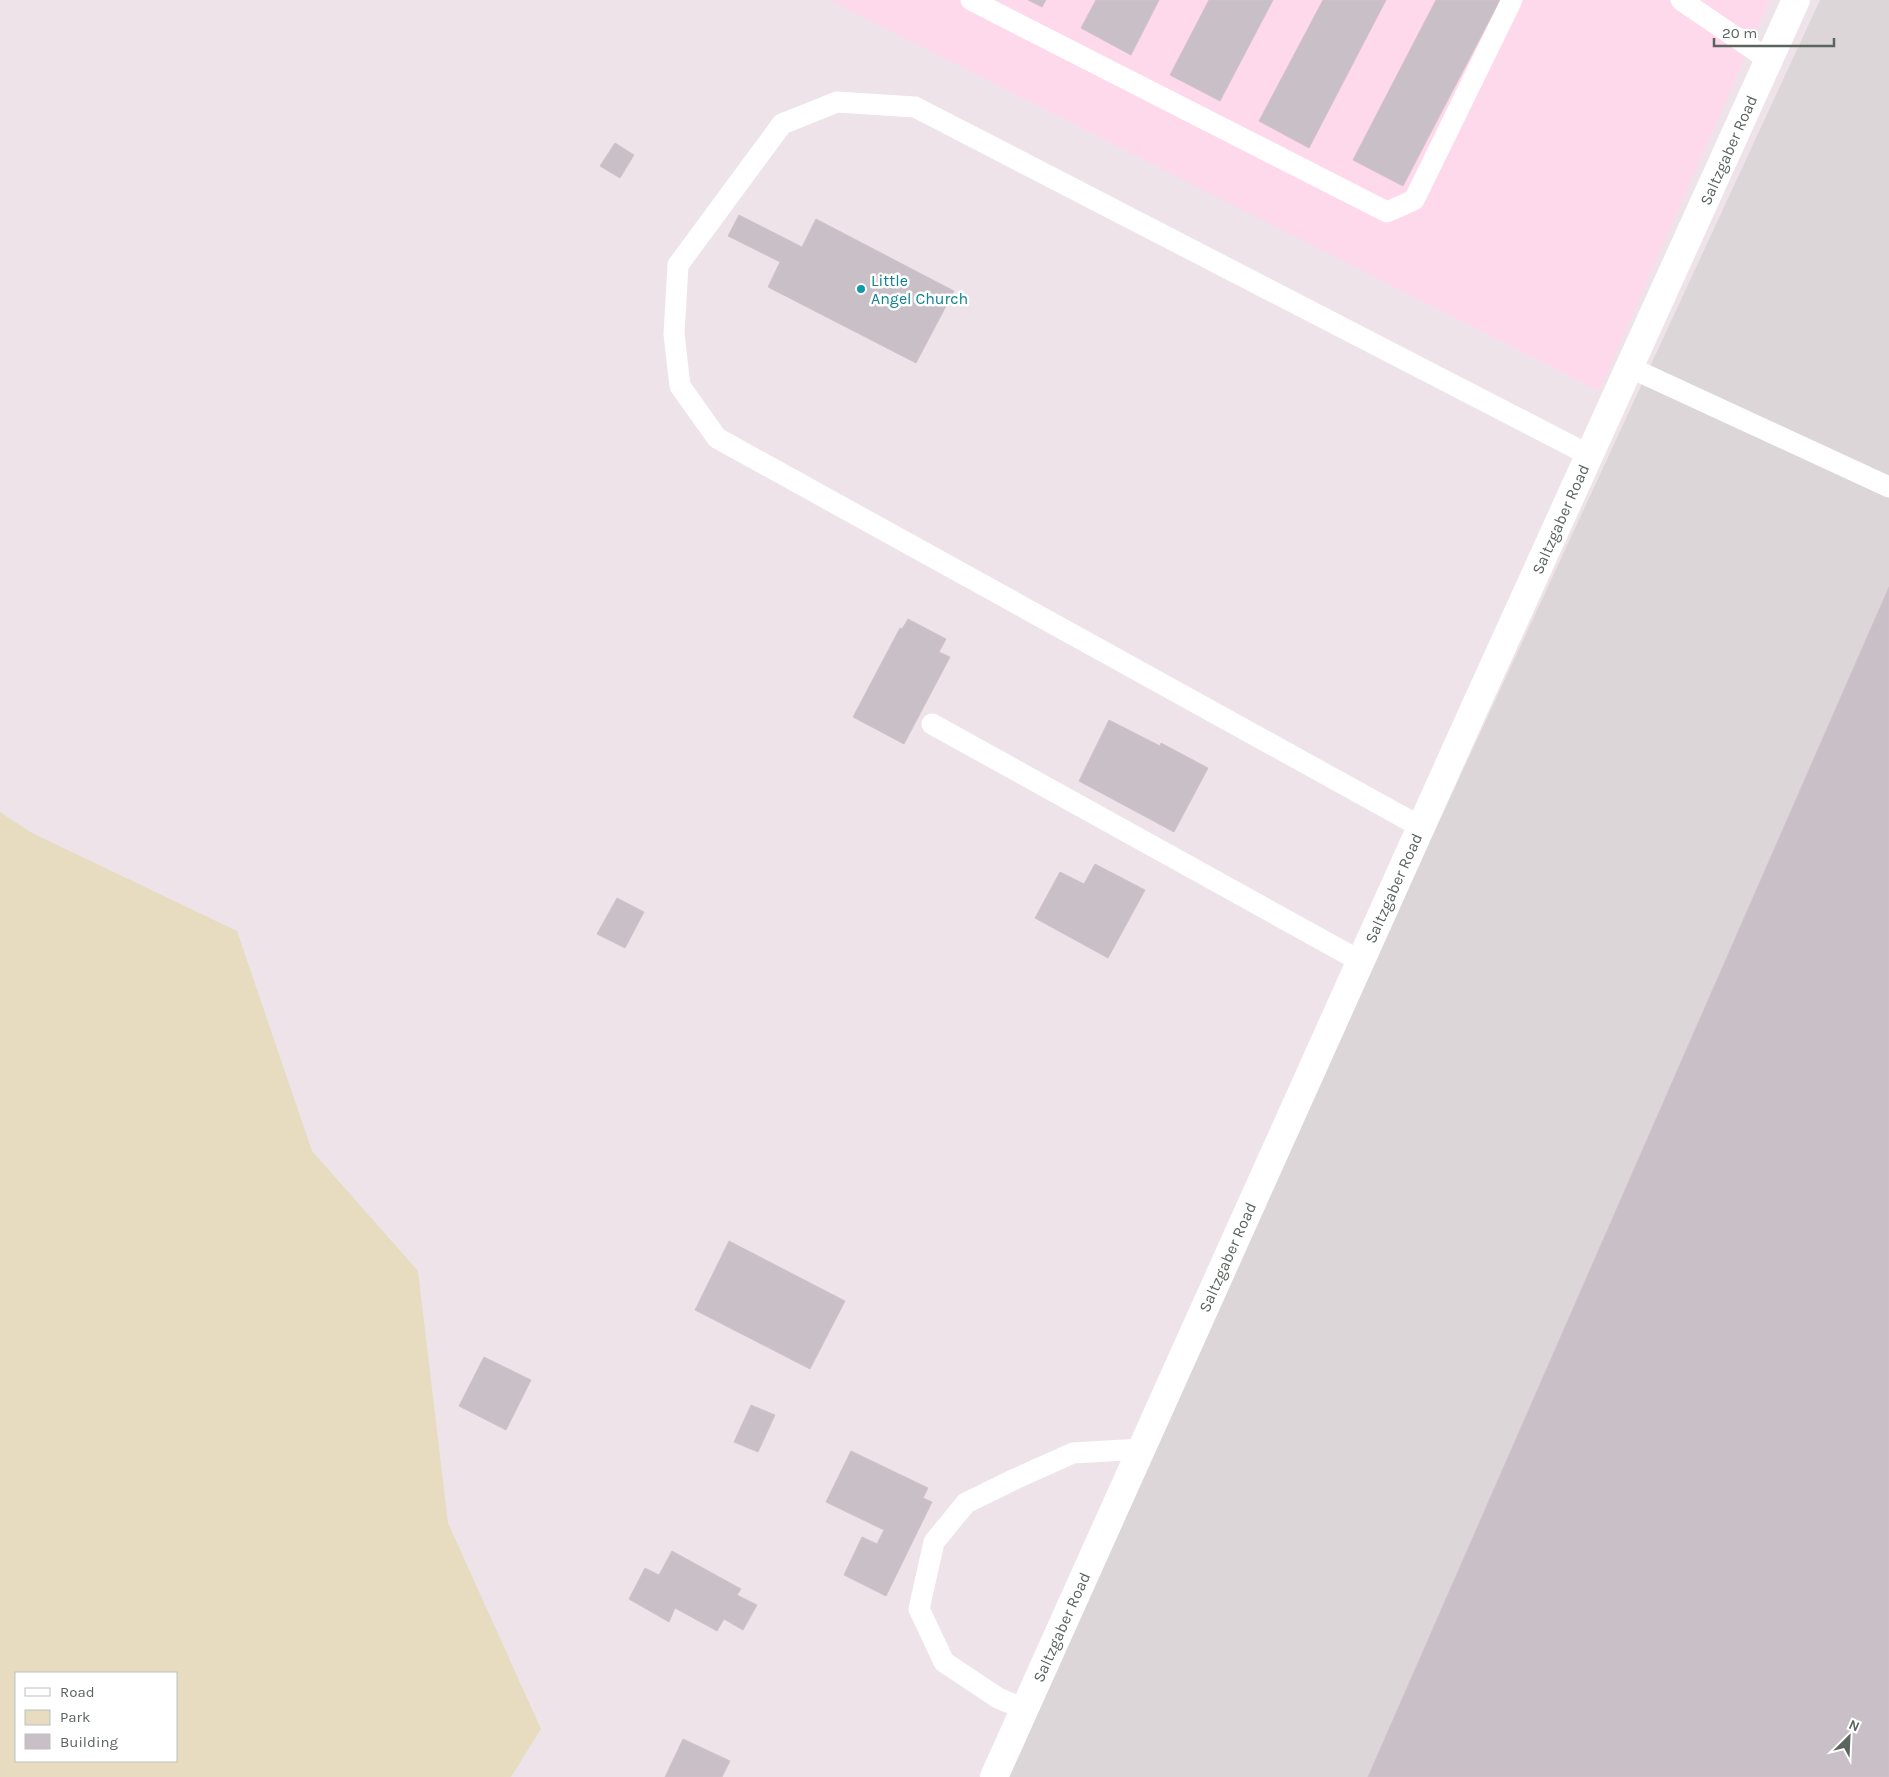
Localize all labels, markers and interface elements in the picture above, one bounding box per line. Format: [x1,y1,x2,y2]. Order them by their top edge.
scale bar [1714,15,1834,47]
text: 20 m [1722,24,1757,42]
street label: Saltzgaber Road [1696,92,1761,208]
place label: Little Angel Church [871,271,968,308]
marker: Little Angel Church [855,283,867,295]
street label: Saltzgaber Road [1528,461,1593,577]
street label: Saltzgaber Road [1361,830,1426,946]
street label: Saltzgaber Road [1195,1199,1260,1315]
street label: Saltzgaber Road [1029,1569,1094,1685]
legend [15,1672,178,1762]
text: Road [60,1683,95,1701]
text: Park [60,1708,90,1726]
north arrow [1824,1712,1874,1762]
text: N [1846,1716,1862,1735]
text: Building [60,1733,118,1751]

